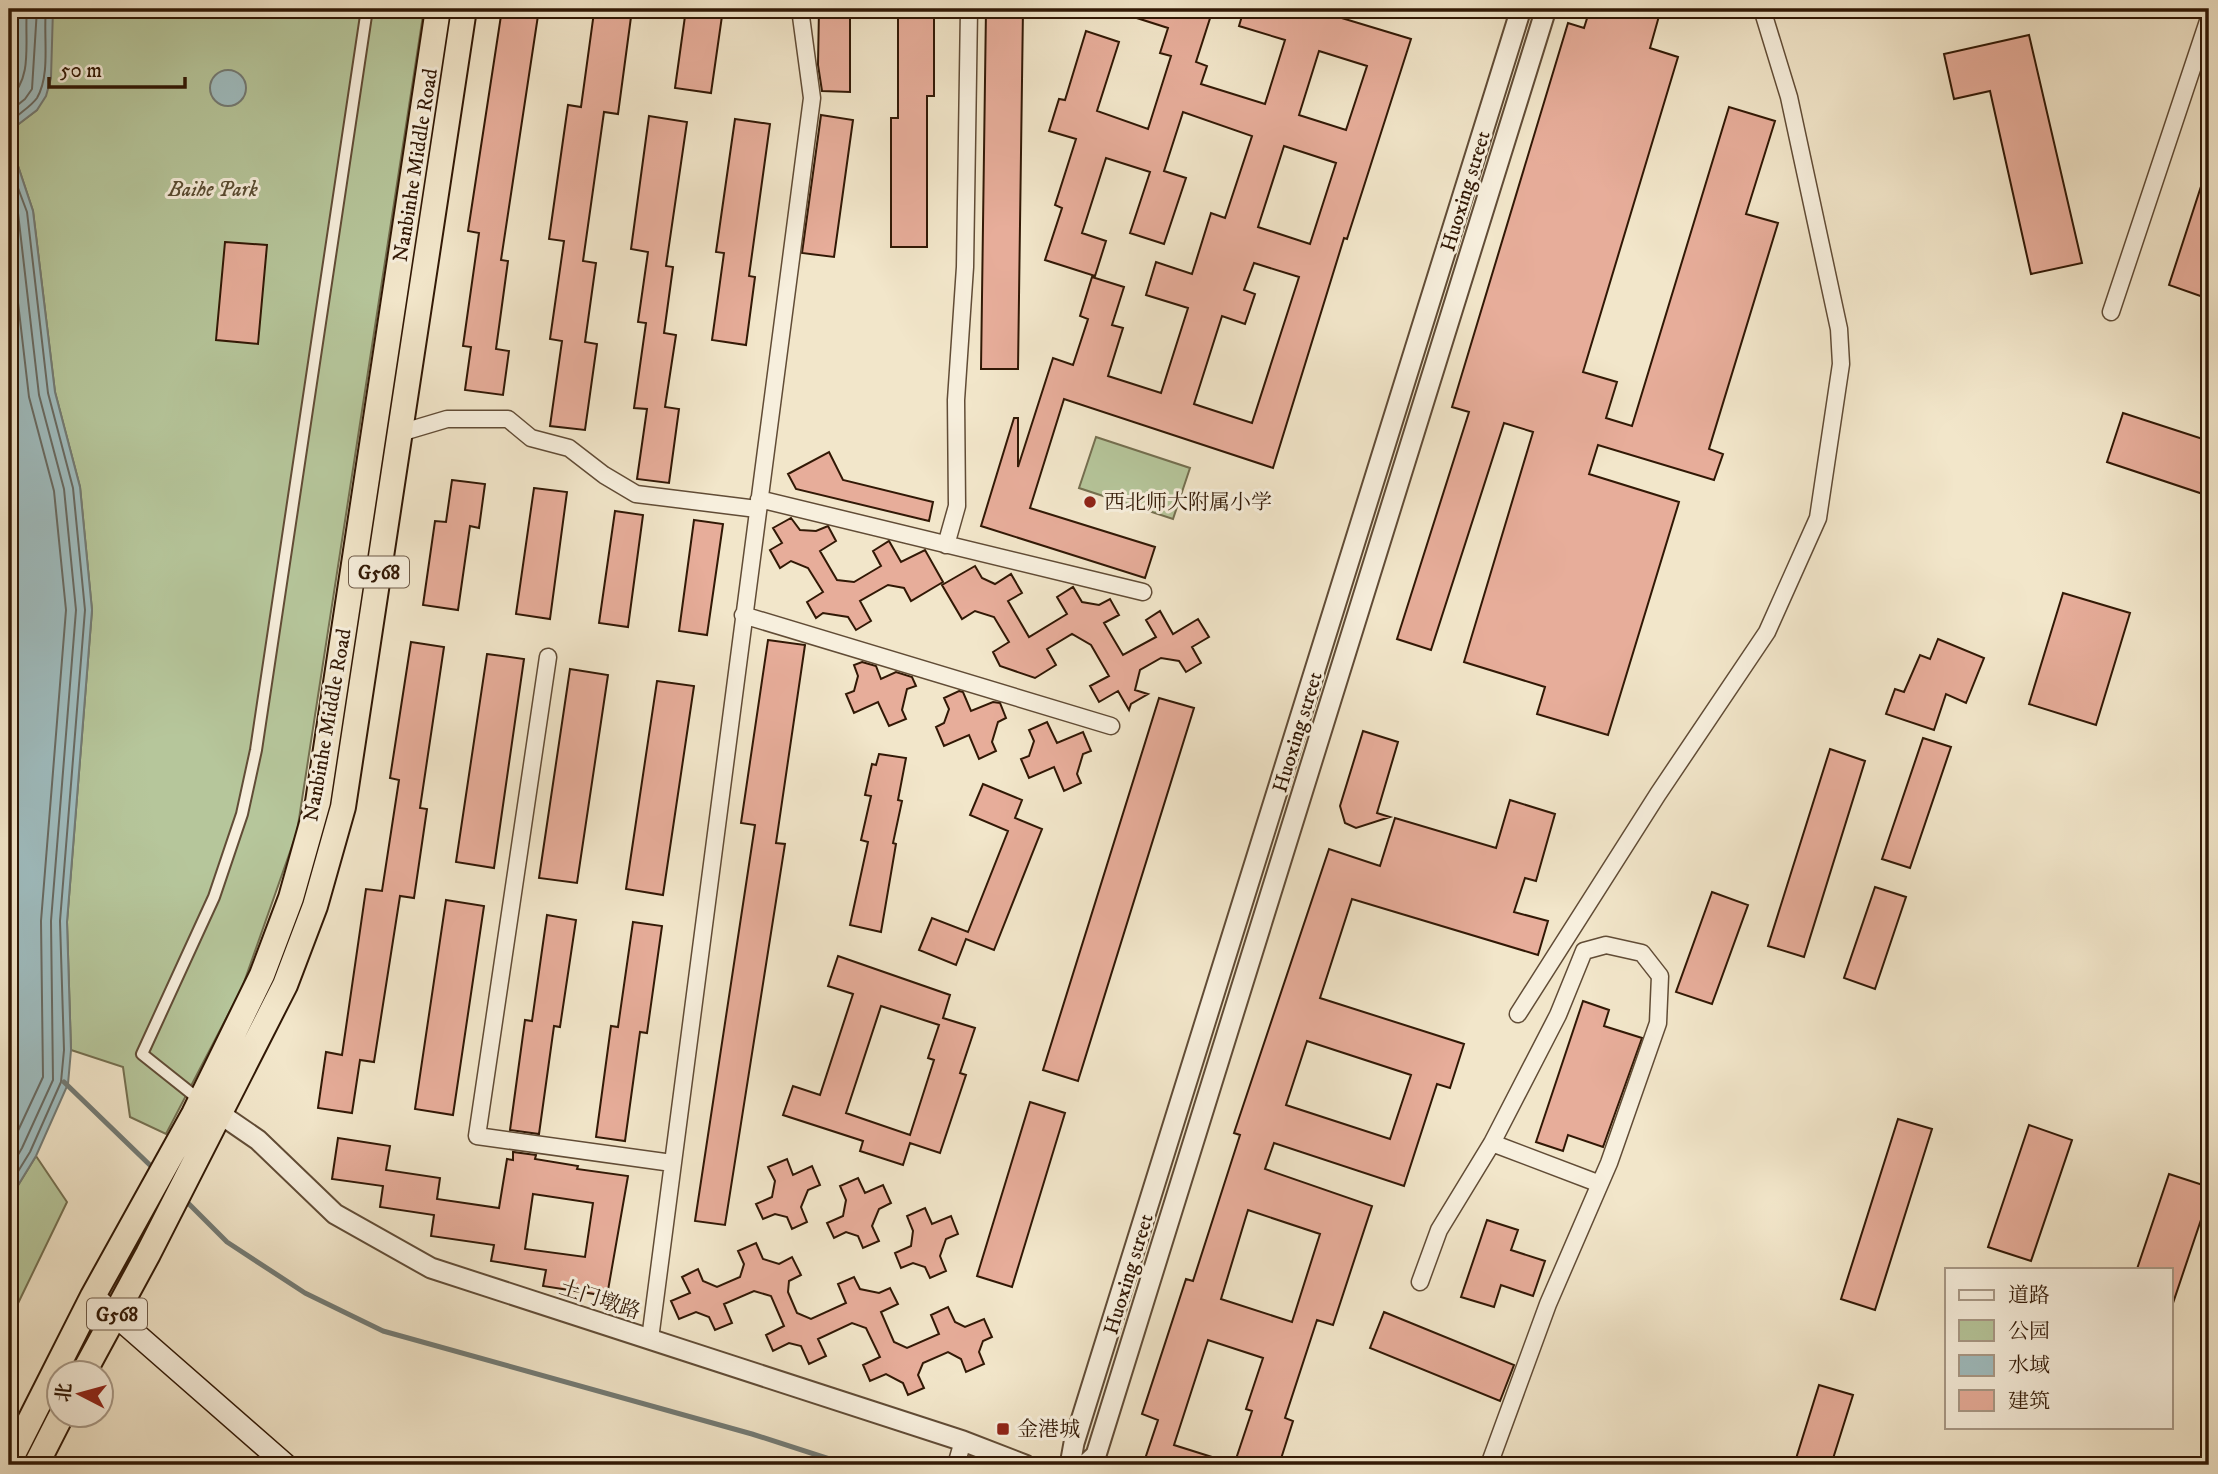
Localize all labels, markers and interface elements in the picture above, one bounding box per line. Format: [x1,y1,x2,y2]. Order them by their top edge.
scale bar [49,46,186,90]
text: 50 m [60,58,102,84]
street label: Nanbinhe Middle Road [388,66,444,264]
street label: Huoxing street [1435,128,1497,255]
park label: Baihe Park [167,177,258,203]
place label: 西北师大附属小学 [1104,490,1272,516]
marker: 西北师大附属小学 [1082,494,1098,510]
road number: G568 [349,556,409,587]
street label: Nanbinhe Middle Road [298,626,358,824]
street label: Huoxing street [1267,669,1329,796]
street label: Huoxing street [1098,1211,1160,1338]
legend [1945,1268,2172,1428]
street label: 土门墩路 [556,1275,644,1325]
text: 道路 [2008,1283,2050,1309]
road number: G568 [87,1298,147,1330]
text: 公园 [2008,1319,2050,1345]
text: 水域 [2008,1353,2050,1379]
north arrow [46,1358,116,1428]
text: 北 [52,1382,77,1403]
text: 建筑 [2008,1389,2050,1415]
place label: 金港城 [1017,1417,1080,1443]
marker: 金港城 [995,1421,1011,1437]

